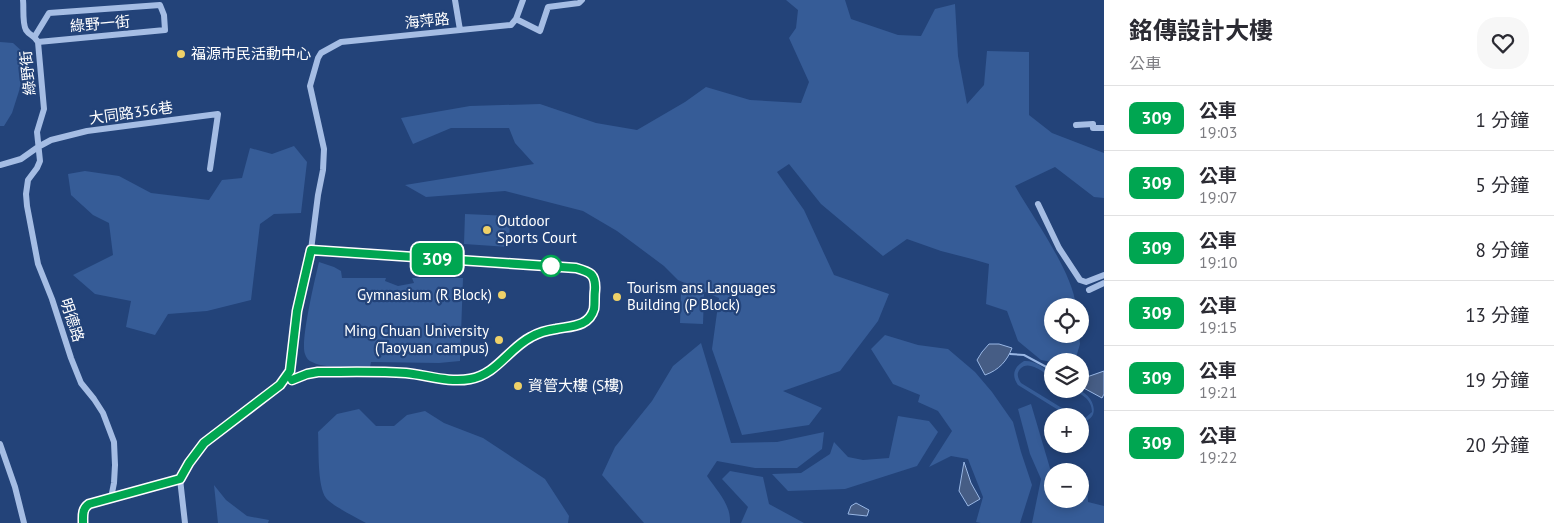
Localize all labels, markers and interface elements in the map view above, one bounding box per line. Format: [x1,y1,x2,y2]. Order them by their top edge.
street label: 海萍路 [404,9,450,32]
street label: 綠野一街 [69,11,131,36]
text: 銘傳設計大樓 [1129,15,1273,46]
button: heart [1477,17,1529,69]
place label: 福源市民活動中心 [191,44,311,63]
marker: 福源市民活動中心 [175,48,187,60]
street label: 綠野街 [16,50,39,96]
text: 公車 [1129,53,1161,73]
street label: 大同路356巷 [88,97,174,128]
text: 公車 [1199,98,1237,122]
text: 309 [1141,106,1172,129]
text: 1 分鐘 [1476,108,1529,132]
text: 19:03 [1199,122,1237,142]
text: 公車 [1199,163,1237,187]
text: 309 [1141,171,1172,194]
text: 5 分鐘 [1476,173,1529,197]
text: 19:07 [1199,187,1237,207]
place label: Outdoor Sports Court [497,211,577,247]
marker: Outdoor Sports Court [481,224,493,236]
text: 公車 [1199,228,1237,252]
text: 309 [1141,236,1172,259]
text: 8 分鐘 [1476,238,1529,262]
line badge: 309 [408,243,466,275]
text: 309 [422,247,452,270]
text: 19:10 [1199,252,1237,272]
unlabelled marker [540,255,562,277]
place label: Tourism ans Languages Building (P Block) [627,278,776,314]
place label: Gymnasium (R Block) [357,285,492,304]
marker: Gymnasium (R Block) [496,289,508,301]
marker: Tourism ans Languages Building (P Block) [611,291,623,303]
text: 公車 [1199,293,1237,317]
street label: 明德路 [56,296,88,344]
map controls [1044,298,1089,508]
button: locate [1044,298,1089,343]
text: 309 [1141,301,1172,324]
text: 13 分鐘 [1465,303,1529,327]
text: 19:15 [1199,317,1237,337]
place label: Ming Chuan University (Taoyuan campus) [344,321,489,357]
marker: Ming Chuan University (Taoyuan campus) [493,334,505,346]
button: layers [1044,353,1089,398]
text: 公車 [1199,358,1237,382]
text: 309 [1141,366,1172,389]
text: 19 分鐘 [1465,368,1529,392]
place label: 資管大樓 (S樓) [528,376,623,395]
marker: 資管大樓 (S樓) [512,380,524,392]
text: 19:21 [1199,382,1237,402]
button: + [1044,408,1089,453]
text: 公車 [1199,423,1237,447]
text: 309 [1141,431,1172,454]
text: 20 分鐘 [1465,433,1529,457]
text: 19:22 [1199,447,1237,467]
button: − [1044,463,1089,508]

